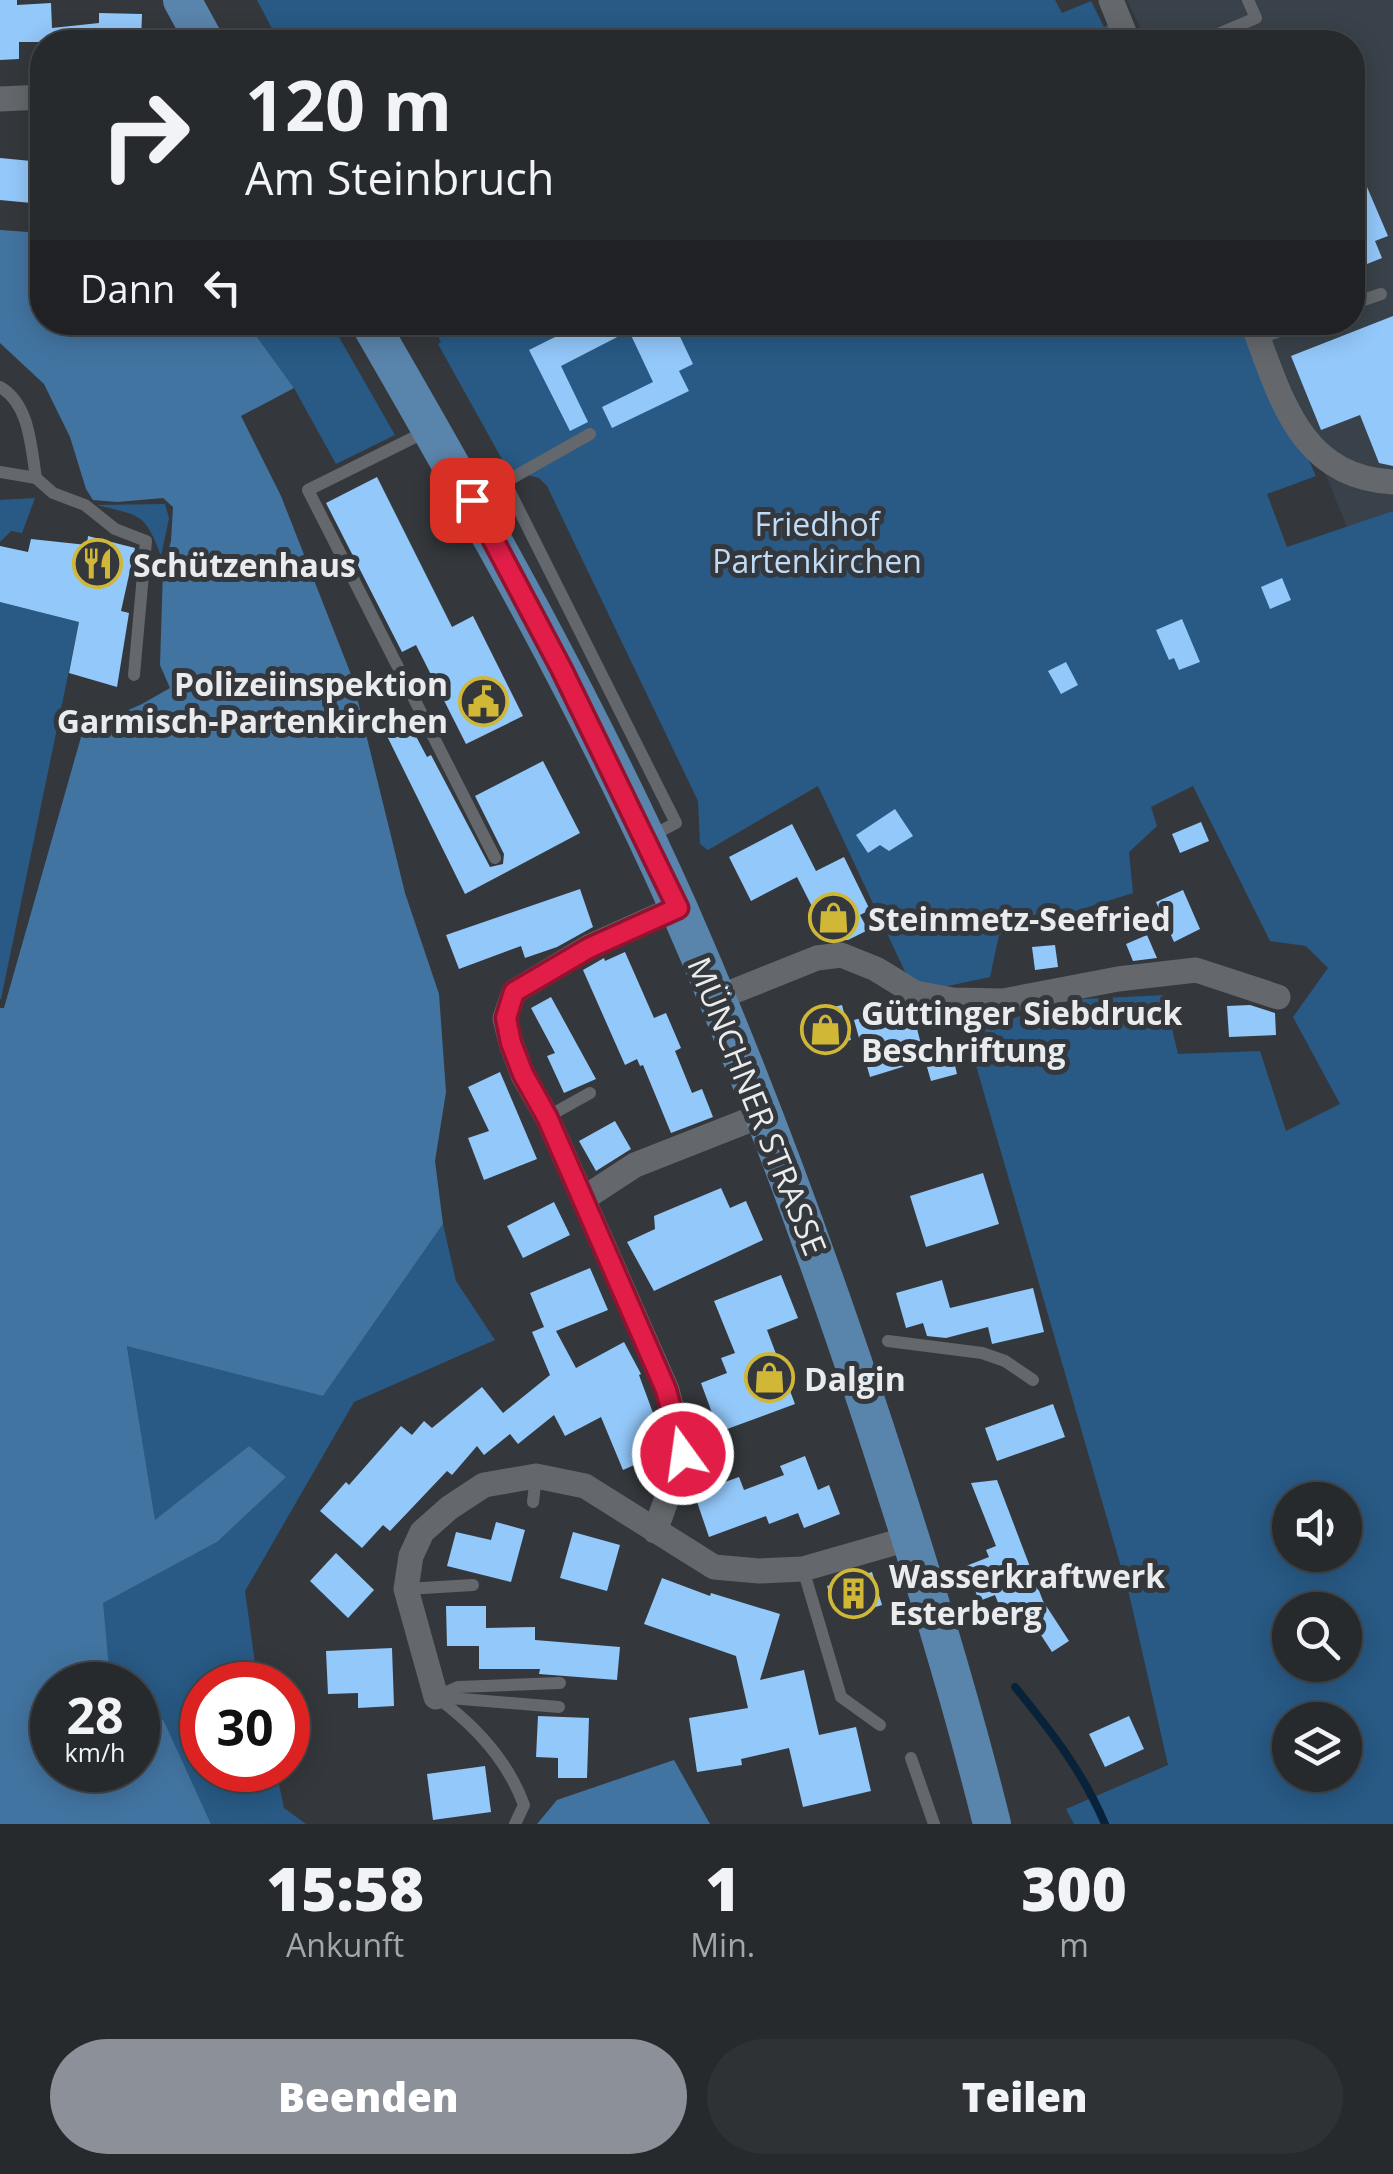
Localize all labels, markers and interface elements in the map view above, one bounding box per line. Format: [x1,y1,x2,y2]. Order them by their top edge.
text: 120 m [245,56,452,152]
icon: right [80,70,210,200]
text: Am Steinbruch [245,147,554,208]
icon: left [195,260,250,315]
text: Dann [80,262,175,314]
pin [430,458,515,543]
icon: arrive [445,473,500,528]
park label: Friedhof Partenkirchen [712,502,922,582]
restaurant icon: Schützenhaus [72,538,124,590]
place label: Schützenhaus [133,543,356,586]
place label: Polizeiinspektion Garmisch-Partenkirchen [57,662,448,742]
public building icon: Polizeiinspektion Garmisch-Partenkirchen [457,675,509,727]
shop icon: Steinmetz-Seefried [807,892,859,944]
place label: Steinmetz-Seefried [868,897,1171,940]
street label: MÜNCHNER STRASSE [679,951,837,1261]
place label: Güttinger Siebdruck Beschriftung [861,991,1182,1071]
shop icon: Güttinger Siebdruck Beschriftung [800,1004,852,1056]
shop icon: Dalgin [743,1352,795,1404]
place label: Dalgin [804,1357,906,1400]
position arrow [631,1402,735,1506]
map controls [1272,1482,1362,1792]
button: sound [1272,1482,1362,1572]
place label: Wasserkraftwerk Esterberg [889,1554,1165,1634]
building icon: Wasserkraftwerk Esterberg [828,1567,880,1619]
button: search [1272,1592,1362,1682]
speed limit sign: 30 [180,1662,310,1792]
text: 28 [66,1681,124,1749]
button: layers [1272,1702,1362,1792]
text: km/h [65,1735,125,1769]
text: 15:58 [266,1847,424,1929]
text: 1 [705,1847,740,1929]
text: 300 [1021,1847,1127,1929]
text: Ankunft [286,1923,404,1966]
text: Min. [690,1923,755,1966]
text: m [1059,1923,1089,1966]
button: Beenden [50,2039,687,2154]
button: Teilen [707,2039,1343,2154]

